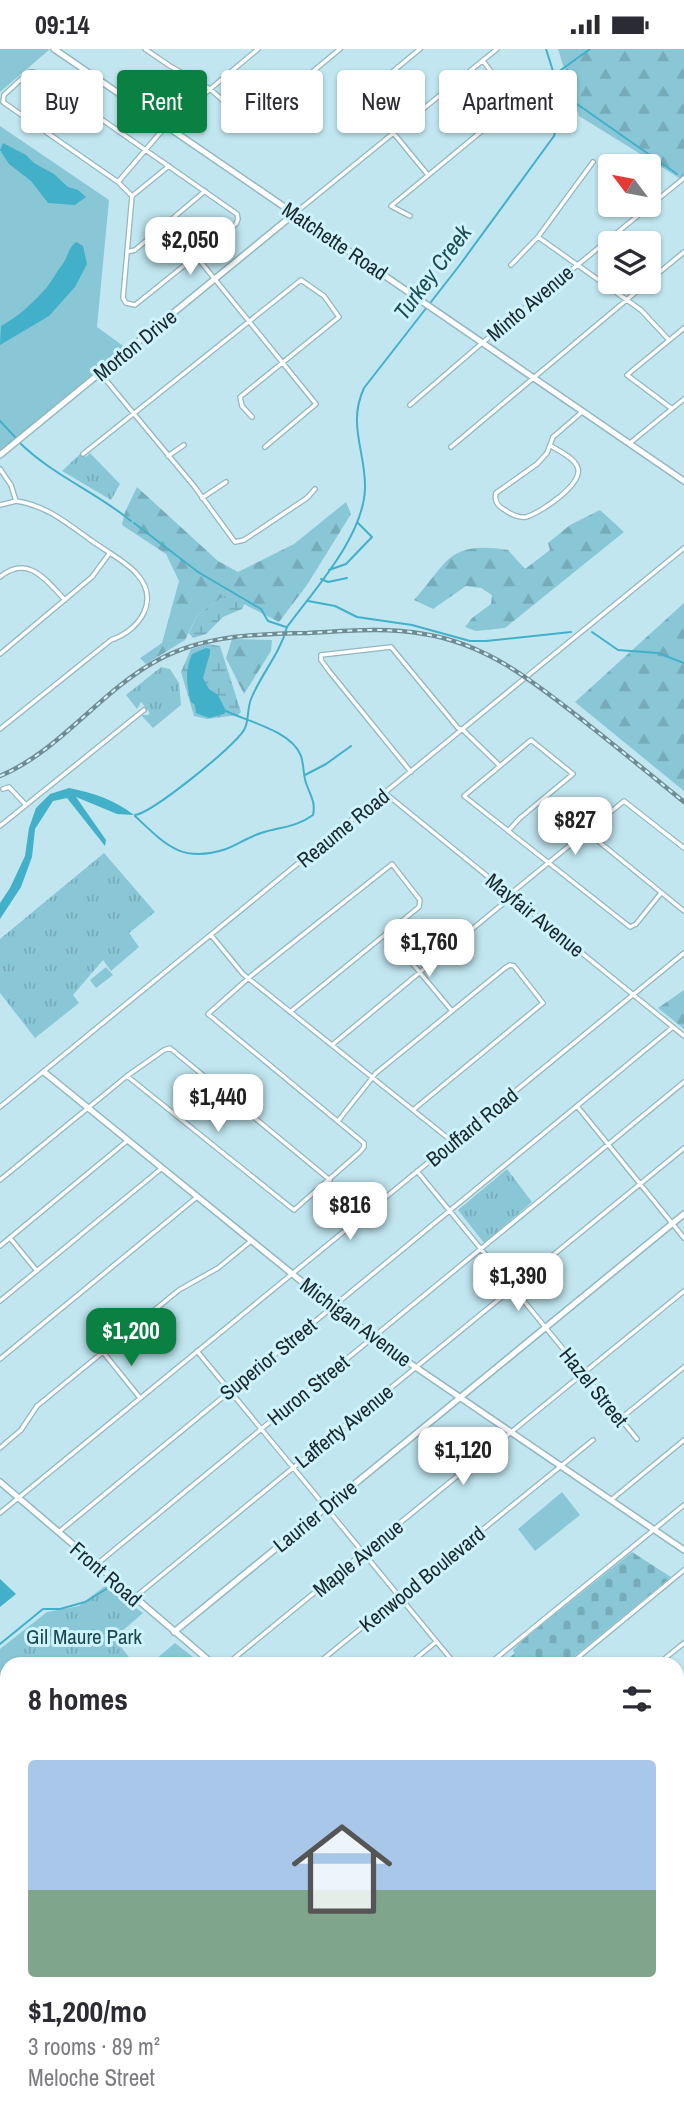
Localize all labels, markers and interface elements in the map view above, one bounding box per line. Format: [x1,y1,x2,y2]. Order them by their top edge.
text: 09:14 [35,7,90,42]
chip: Buy [21,70,103,133]
chip: Rent [117,70,207,133]
chip: Filters [221,70,323,133]
chip: New [337,70,425,133]
chip: Apartment [439,70,577,133]
north arrow [598,154,662,217]
map controls [598,154,661,294]
street label: Matchette Road [276,195,394,287]
pin: $2,050 [133,217,247,277]
water label: Turkey Creek [386,217,479,326]
text: $2,050 [161,224,219,255]
button: layers [598,231,661,294]
street label: Minto Avenue [480,258,580,348]
street label: Morton Drive [87,302,183,388]
street label: Reaume Road [291,782,395,874]
pin: $827 [534,797,616,857]
text: $827 [554,804,596,835]
street label: Mayfair Avenue [479,866,591,964]
pin: $1,760 [372,919,486,979]
text: $1,760 [400,926,458,957]
pin: $1,440 [161,1075,275,1134]
text: $1,440 [189,1081,247,1112]
street label: Bouffard Road [420,1081,524,1173]
pin: $816 [309,1183,391,1242]
text: $816 [329,1189,371,1220]
pin: $1,390 [461,1253,575,1313]
text: $1,390 [489,1260,547,1291]
street label: Michigan Avenue [294,1270,418,1374]
pin: $1,200 [74,1309,188,1368]
street label: Superior Street [213,1311,323,1407]
text: $1,200 [102,1315,160,1346]
street label: Hazel Street [553,1341,635,1433]
street label: Huron Street [261,1348,355,1432]
street label: Lafferty Avenue [289,1377,399,1475]
pin: $1,120 [406,1427,520,1487]
text: $1,120 [434,1434,492,1465]
street label: Laurier Drive [267,1473,363,1559]
street label: Maple Avenue [307,1512,409,1604]
street label: Kenwood Boulevard [353,1519,491,1639]
street label: Front Road [64,1535,148,1613]
park label: Gil Maure Park [26,1622,142,1651]
text: 8 homes [28,1679,128,1719]
icon: filters [618,1680,656,1718]
icon: home [279,1806,405,1932]
text: $1,200/mo [28,1991,147,2031]
text: 3 rooms · 89 m² [28,2031,160,2062]
text: Meloche Street [28,2062,155,2093]

